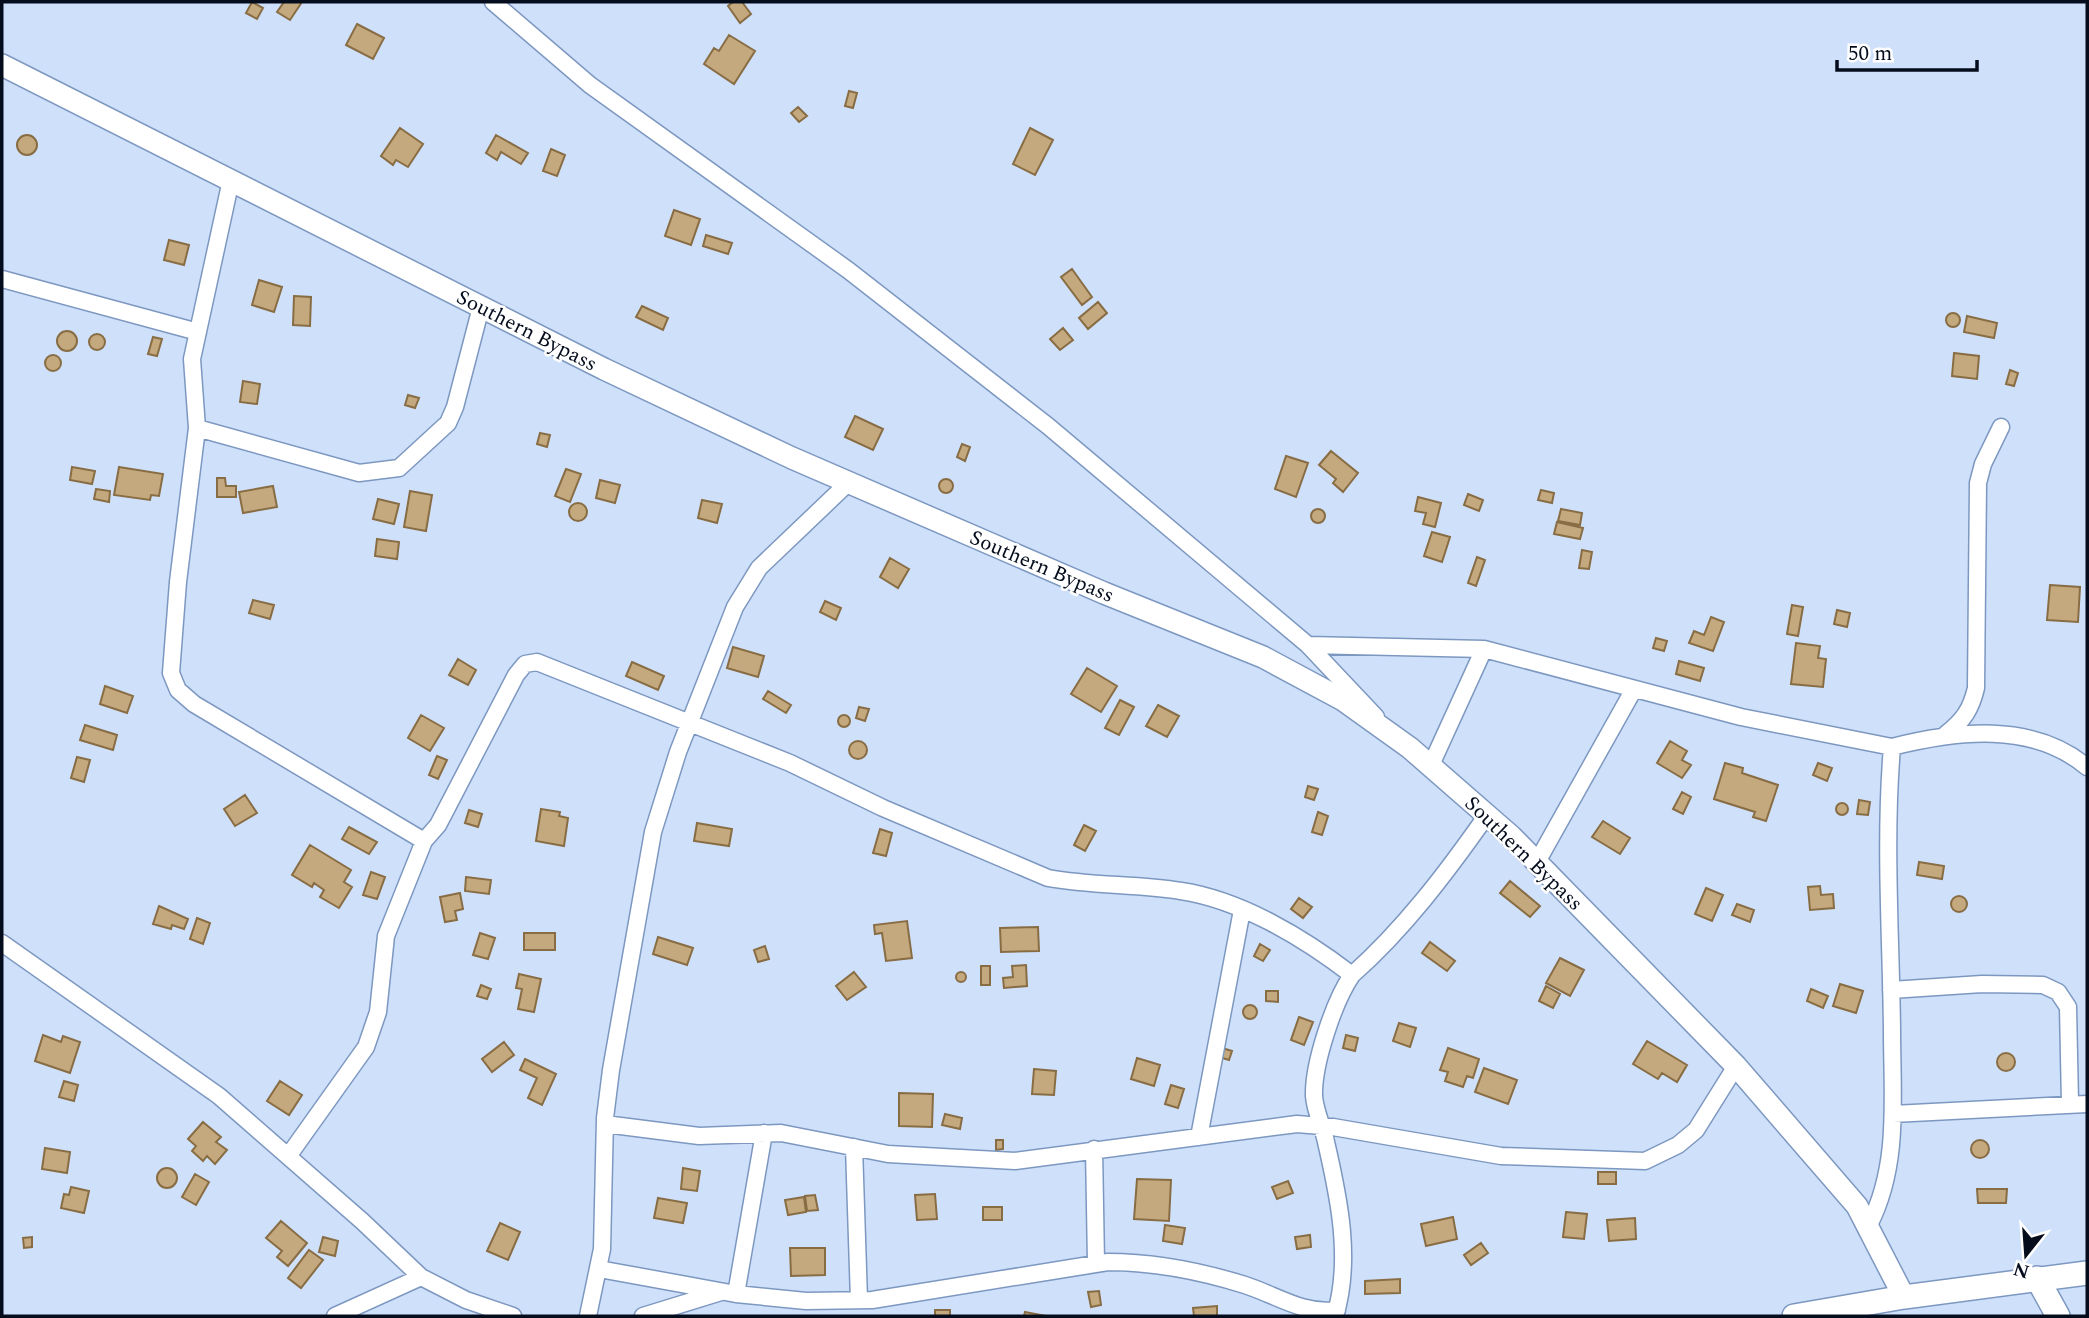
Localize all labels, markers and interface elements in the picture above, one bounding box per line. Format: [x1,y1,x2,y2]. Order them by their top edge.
scale bar [1837,28,1977,72]
text: 50 m [1848,38,1892,70]
street label: Southern Bypass [450,282,603,380]
street label: Southern Bypass [964,522,1119,612]
street label: Southern Bypass [1457,789,1590,919]
north arrow [1991,1220,2061,1290]
text: N [2010,1254,2033,1286]

